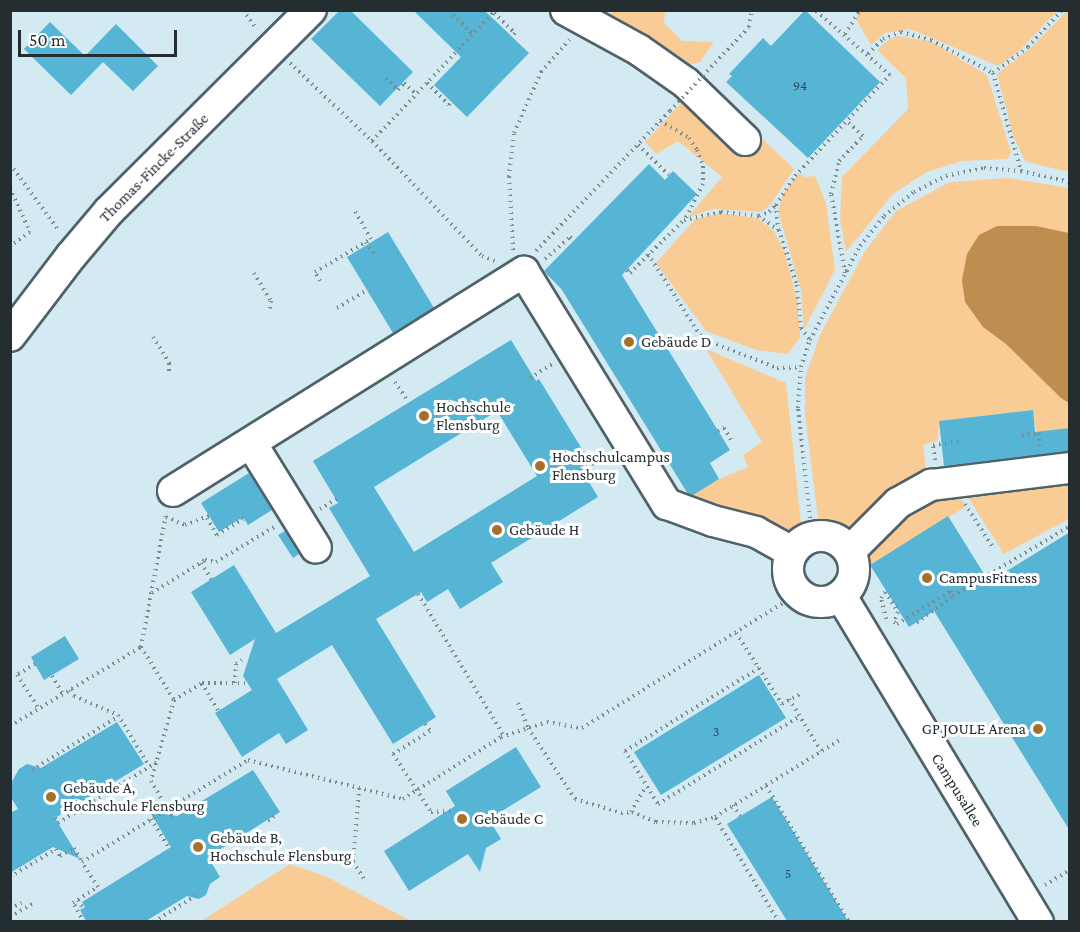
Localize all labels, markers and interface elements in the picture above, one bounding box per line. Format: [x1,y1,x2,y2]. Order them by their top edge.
scale bar [21,18,180,56]
text: 50 m [29,30,66,50]
house number: 94 [793,77,807,93]
street label: Thomas-Fincke-Straße [95,109,213,227]
place label: Gebäude D [641,332,711,352]
marker: Gebäude D [622,335,636,349]
place label: Hochschule Flensburg [436,397,511,435]
marker: Hochschule Flensburg [417,409,431,423]
place label: Hochschulcampus Flensburg [552,447,670,485]
marker: Hochschulcampus Flensburg [533,459,547,473]
place label: Gebäude H [509,520,579,540]
marker: Gebäude H [490,523,504,537]
place label: CampusFitness [939,568,1037,588]
marker: CampusFitness [920,571,934,585]
place label: GP JOULE Arena [922,719,1026,739]
marker: GP JOULE Arena [1031,722,1045,736]
house number: 3 [713,723,719,739]
street label: Campusallee [927,750,987,830]
place label: Gebäude A, Hochschule Flensburg [63,778,205,816]
marker: Gebäude A, Hochschule Flensburg [44,790,58,804]
place label: Gebäude C [474,809,543,829]
marker: Gebäude C [455,812,469,826]
place label: Gebäude B, Hochschule Flensburg [210,828,352,866]
marker: Gebäude B, Hochschule Flensburg [191,840,205,854]
house number: 5 [785,865,791,881]

